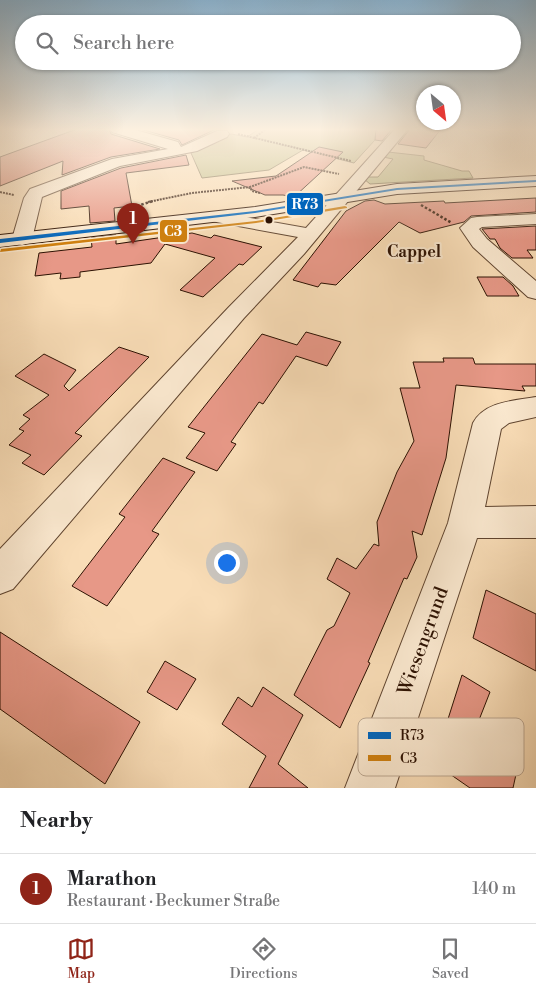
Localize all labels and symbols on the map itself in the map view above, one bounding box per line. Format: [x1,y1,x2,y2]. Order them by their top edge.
north arrow [416,85,461,130]
line badge: R73 [286,192,324,216]
text: R73 [292,196,318,214]
pin: 1 [117,203,149,244]
unlabelled marker [264,215,274,225]
line badge: C3 [159,219,188,243]
text: C3 [164,223,182,241]
district label: Cappel [387,242,442,262]
your location [214,550,240,576]
street label: Wiesengrund [392,583,454,699]
legend [358,718,524,776]
text: R73 [400,727,425,745]
text: C3 [400,750,418,768]

